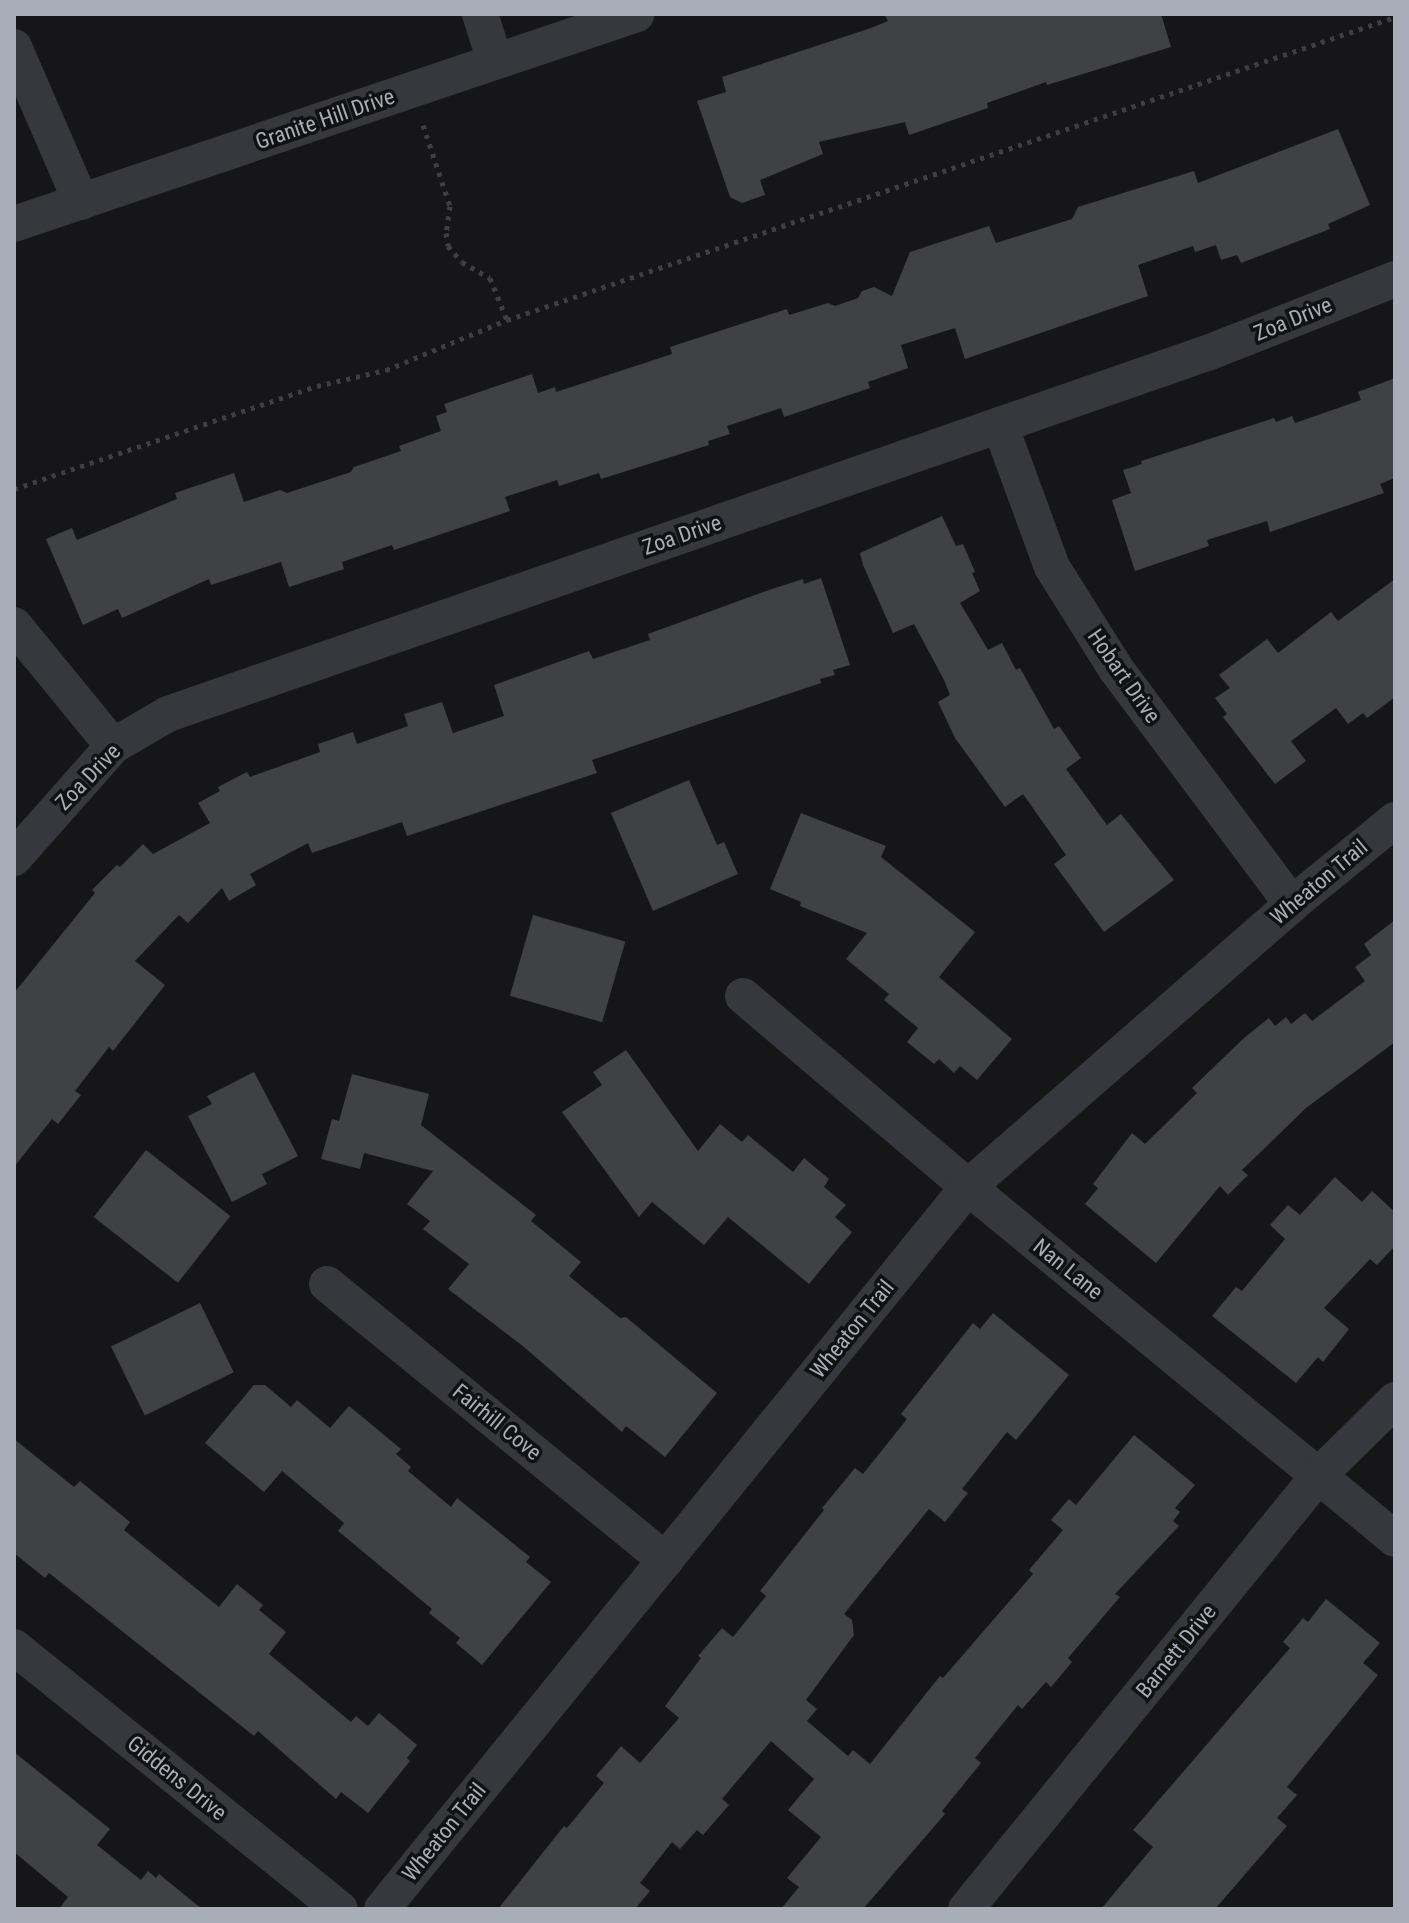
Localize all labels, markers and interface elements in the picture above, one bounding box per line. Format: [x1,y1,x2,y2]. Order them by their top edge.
street label: Granite Hill Drive [252,83,398,155]
street label: Zoa Drive [1250,291,1336,347]
street label: Zoa Drive [639,509,725,561]
street label: Hobart Drive [1082,624,1166,728]
street label: Zoa Drive [50,738,126,816]
street label: Wheaton Trail [1265,834,1373,930]
street label: Nan Lane [1028,1233,1108,1305]
street label: Wheaton Trail [804,1275,900,1383]
street label: Fairhill Cove [447,1378,547,1466]
street label: Barnett Drive [1130,1599,1222,1703]
street label: Giddens Drive [122,1730,232,1826]
street label: Wheaton Trail [396,1778,492,1886]

